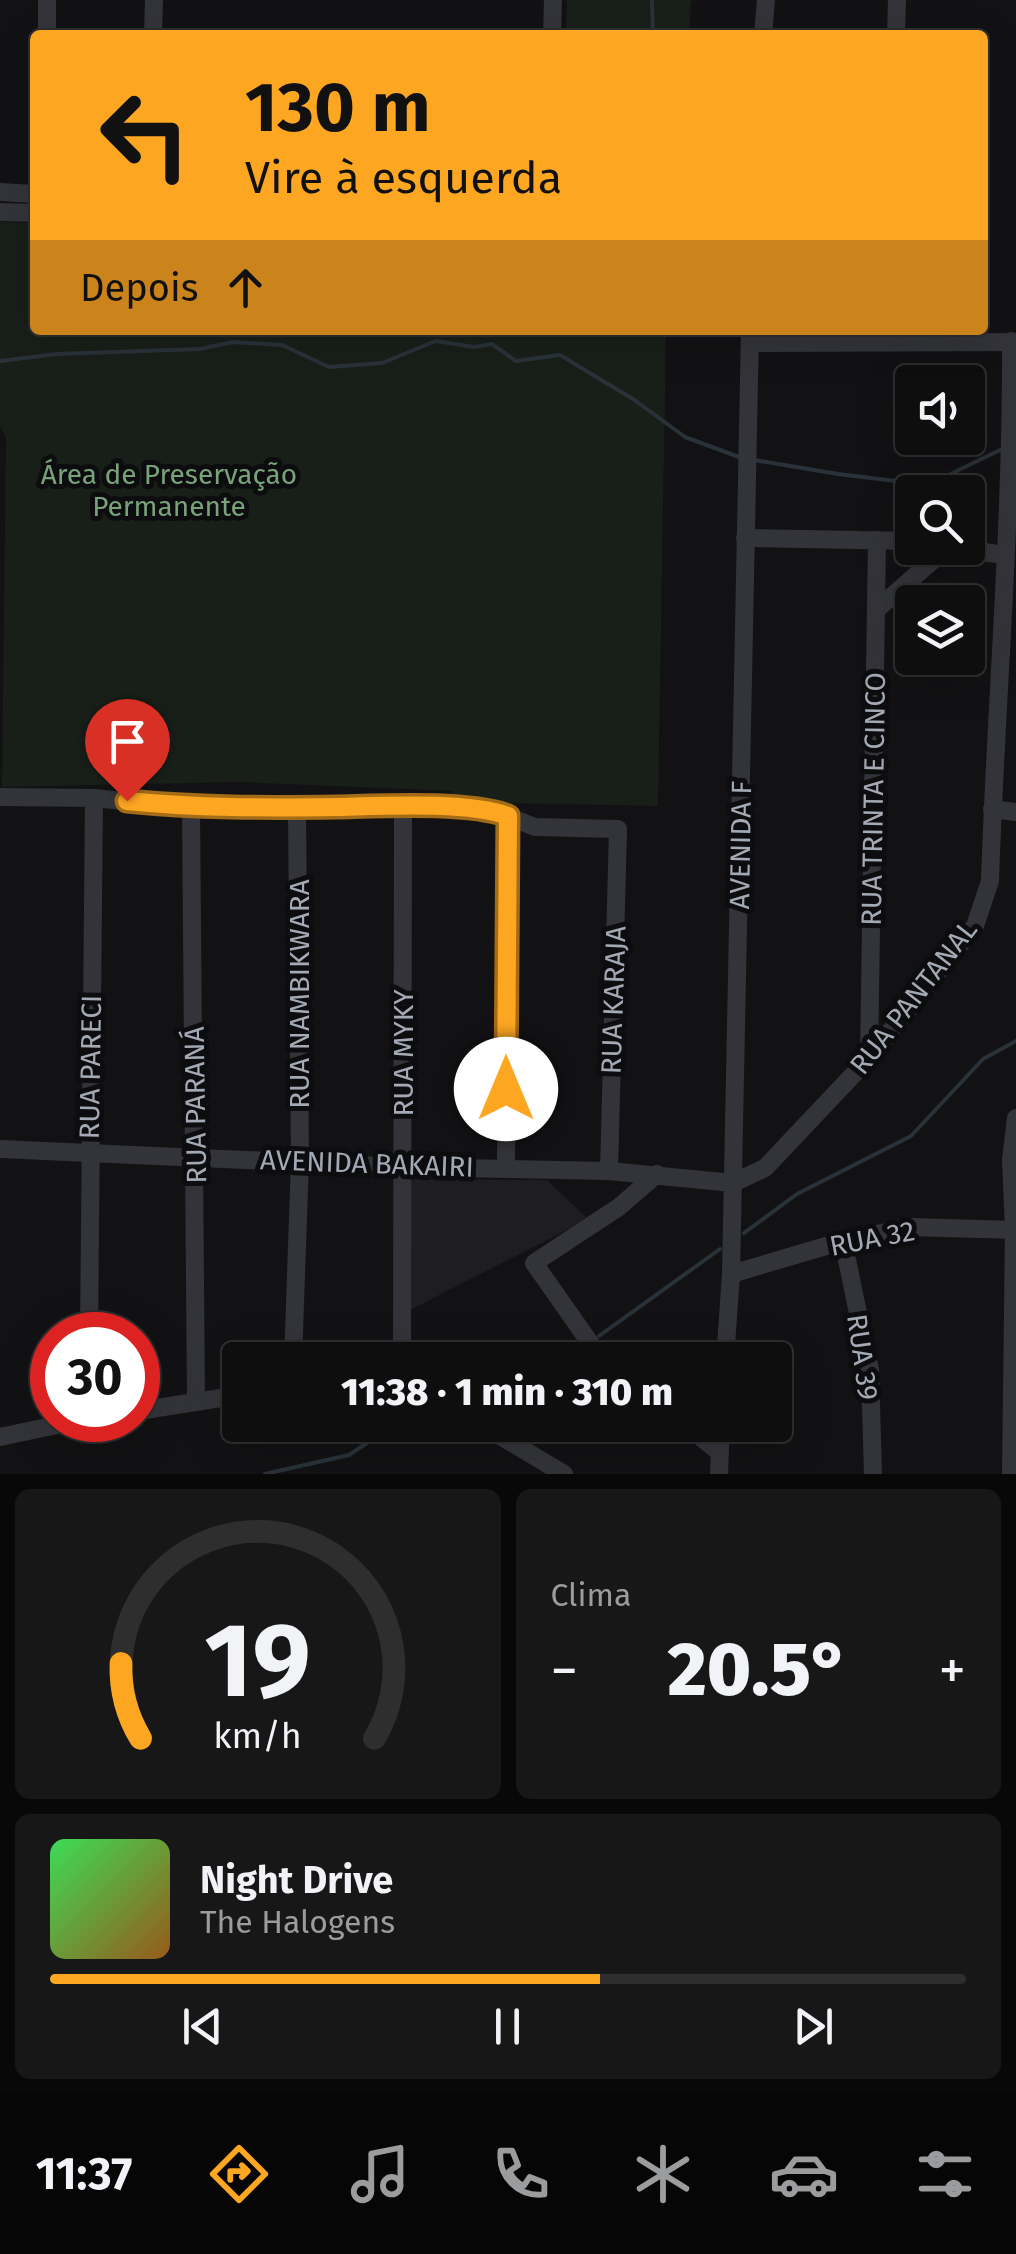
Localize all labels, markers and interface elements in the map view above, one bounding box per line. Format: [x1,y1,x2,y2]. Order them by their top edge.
text: 130 m [245,66,431,150]
icon: left [80,70,210,200]
text: Vire à esquerda [245,151,562,205]
icon: ahead [218,260,273,315]
text: Depois [80,265,198,311]
map controls [895,365,985,675]
button: sound [895,365,985,455]
park label: Área de Preservação Permanente [41,458,297,523]
button: search [895,475,985,565]
button: layers [895,585,985,675]
street label: RUA TRINTA E CINCO [855,672,892,926]
pin [85,699,170,802]
icon: arrive [100,714,155,769]
street label: AVENIDA F [723,780,758,910]
street label: RUA NAMBIKWARA [283,879,316,1109]
street label: RUA PANTANAL [843,914,984,1081]
street label: RUA KARAJA [594,925,633,1075]
street label: RUA MYKY [387,989,420,1117]
street label: RUA PARECI [73,994,108,1140]
street label: RUA PARANÁ [178,1026,213,1184]
position arrow [454,1037,558,1141]
street label: AVENIDA BAKAIRI [260,1143,474,1184]
street label: RUA 32 [827,1214,917,1263]
speed limit sign: 30 [30,1312,160,1442]
street label: RUA 39 [840,1312,885,1402]
text: 11:38 · 1 min · 310 m [341,1369,673,1415]
text: Clima [551,1576,631,1614]
text: 19 [205,1599,311,1724]
text: 20.5° [667,1625,849,1715]
text: − [551,1638,578,1704]
text: + [939,1638,966,1704]
text: km/h [214,1715,302,1757]
text: Night Drive [200,1857,393,1903]
text: The Halogens [200,1903,395,1941]
icon: previous [175,1999,230,2054]
icon: pause [480,1999,535,2054]
icon: next [786,1999,841,2054]
icon: directions [204,2139,274,2209]
icon: music [345,2139,415,2209]
icon: phone [486,2139,556,2209]
icon: climate [628,2139,698,2209]
icon: car [769,2139,839,2209]
icon: filters [910,2139,980,2209]
text: 11:37 [36,2147,132,2201]

